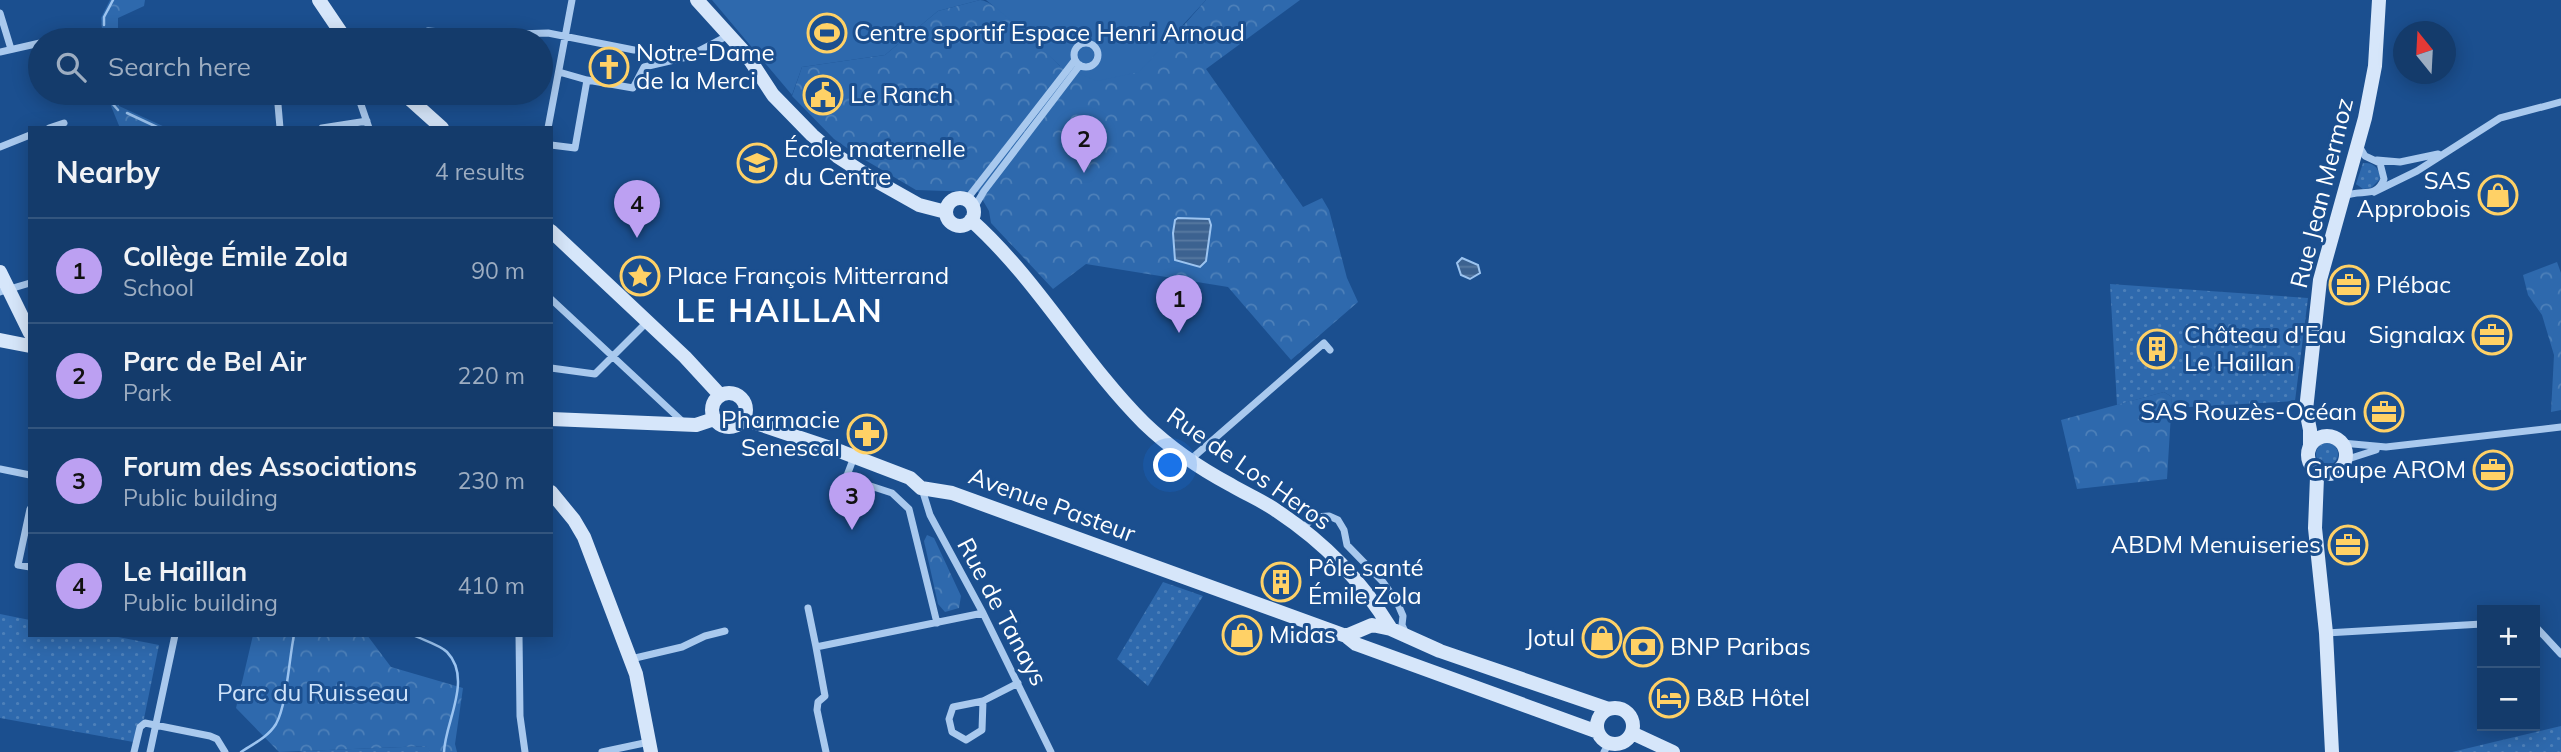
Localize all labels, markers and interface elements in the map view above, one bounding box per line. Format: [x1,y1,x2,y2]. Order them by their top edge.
sports icon: Centre sportif Espace Henri Arnoud [806,12,848,54]
place label: Centre sportif Espace Henri Arnoud [854,17,1245,47]
north arrow [2393,21,2456,84]
search box [28,28,553,105]
place label: Notre-Dame de la Merci [636,37,775,95]
church icon: Notre-Dame de la Merci [588,46,630,88]
icon: search [52,48,90,86]
text: Search here [108,50,251,83]
public building icon: Le Ranch [802,74,844,116]
place label: Le Ranch [850,79,953,109]
street label: Rue Jean Mermoz [2283,95,2359,291]
pin: 2 [1061,115,1107,173]
place label: École maternelle du Centre [784,133,966,191]
school or university icon: École maternelle du Centre [736,142,778,184]
text: Nearby [56,153,160,191]
text: 4 results [435,157,525,186]
place label: SAS Approbois [2357,165,2471,223]
shop icon: SAS Approbois [2477,174,2519,216]
pin: 4 [614,180,660,238]
text: Collège Émile Zola [123,240,348,273]
place icon: Place François Mitterrand [619,255,661,297]
text: 1 [72,256,86,285]
text: 90 m [471,256,525,285]
place label: Place François Mitterrand [667,260,949,290]
office icon: Plébac [2328,264,2370,306]
place label: Plébac [2376,269,2451,299]
text: School [123,273,194,302]
pin: 1 [1156,275,1202,333]
district label: LE HAILLAN [676,290,884,330]
office icon: Signalax [2471,314,2513,356]
place label: Château d'Eau Le Haillan [2184,319,2347,377]
place label: Signalax [2368,319,2465,349]
building icon: Château d'Eau Le Haillan [2136,328,2178,370]
text: Parc de Bel Air [123,345,306,378]
text: 2 [72,361,86,390]
text: 220 m [457,361,525,390]
text: Park [123,378,171,407]
office icon: SAS Rouzès-Océan [2363,391,2405,433]
place label: SAS Rouzès-Océan [2140,396,2357,426]
street label: Rue de Los Heros [1162,400,1338,536]
place label: Pharmacie Senescal [721,404,840,462]
pharmacy icon: Pharmacie Senescal [846,413,888,455]
your location [1153,448,1187,482]
office icon: Groupe AROM [2472,449,2514,491]
text: Forum des Associations [123,450,417,483]
place label: Groupe AROM [2305,454,2466,484]
street label: Avenue Pasteur [965,460,1140,548]
text: 3 [72,466,86,495]
text: 230 m [457,466,525,495]
pin: 3 [829,472,875,530]
text: Public building [123,483,278,512]
office icon: ABDM Menuiseries [2327,524,2369,566]
place label: ABDM Menuiseries [2111,529,2321,559]
street label: Rue de Tanays [951,532,1054,691]
place label: Pôle santé Émile Zola [1308,552,1424,610]
text: Le Haillan [123,555,247,588]
building icon: Pôle santé Émile Zola [1260,561,1302,603]
text: 4 [72,571,86,600]
text: 410 m [457,571,525,600]
text: Public building [123,588,278,617]
map controls [2477,605,2540,731]
button: + [2477,605,2540,668]
shop icon: Midas [1221,614,1263,656]
shop icon: Jotul [1581,617,1623,659]
place label: Midas [1269,619,1336,649]
place label: Jotul [1526,622,1575,652]
bank icon: BNP Paribas [1622,626,1664,668]
place label: BNP Paribas [1670,631,1811,661]
button: − [2477,668,2540,731]
park label: Parc du Ruisseau [217,677,409,707]
hotel icon: B&B Hôtel [1648,677,1690,719]
place label: B&B Hôtel [1696,682,1810,712]

